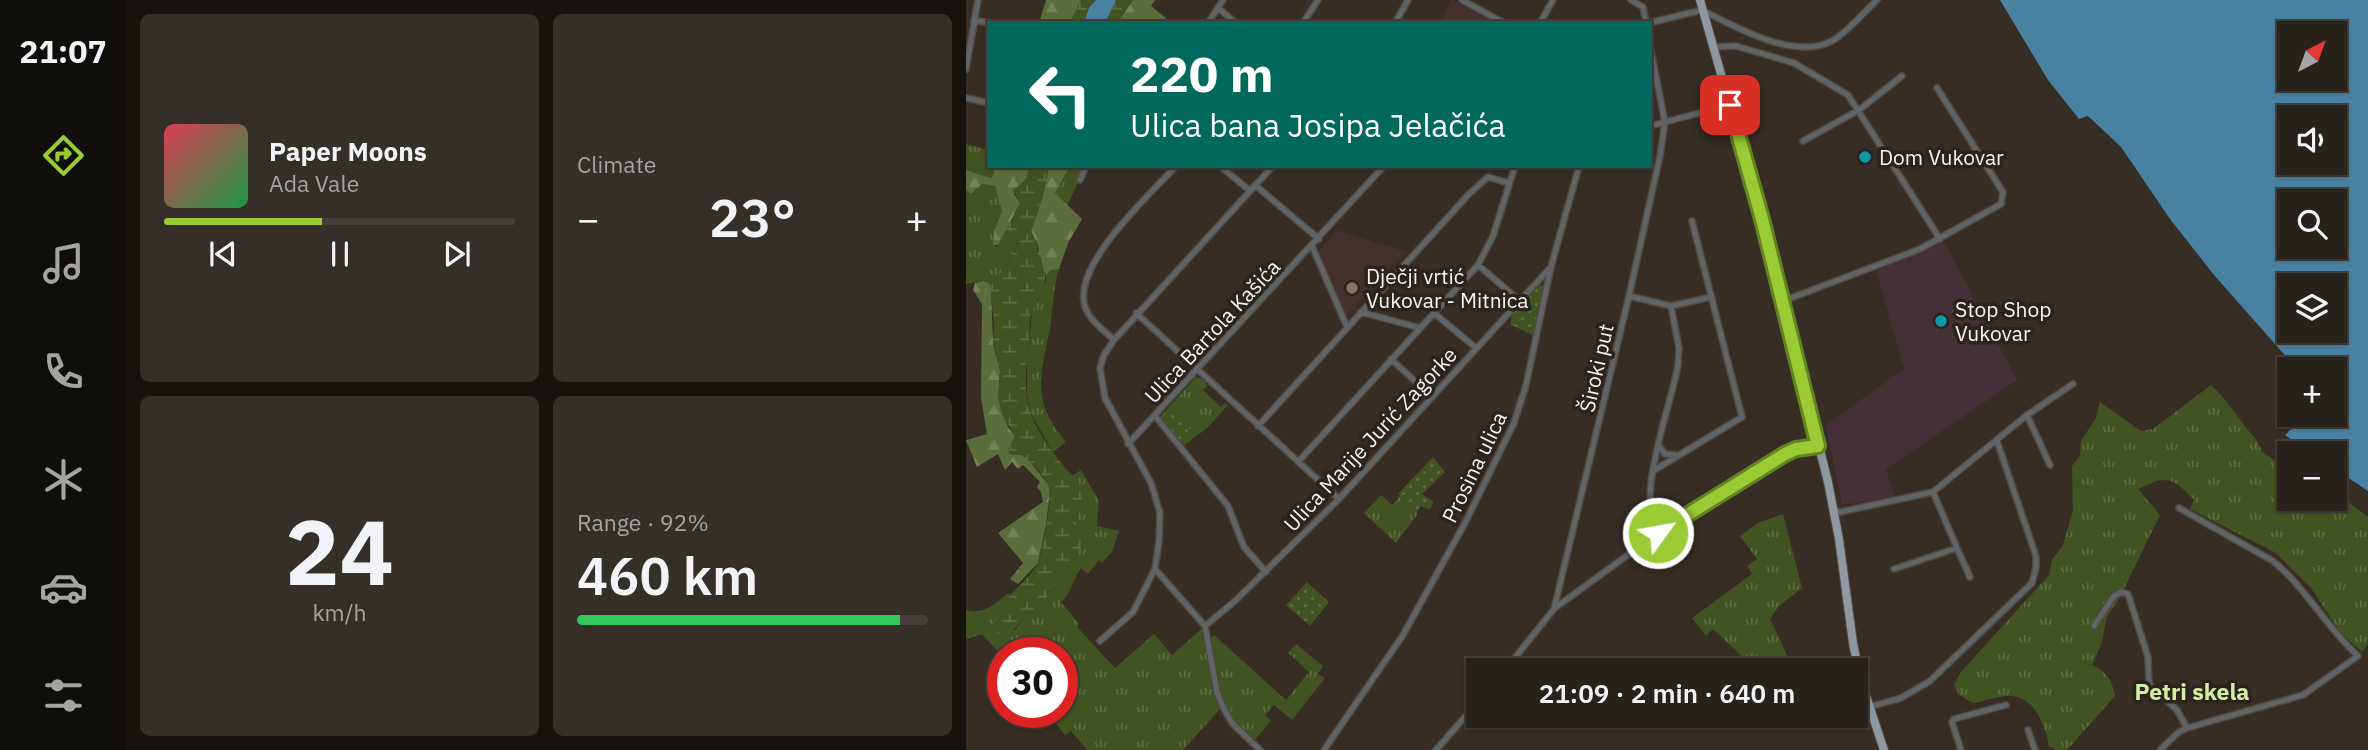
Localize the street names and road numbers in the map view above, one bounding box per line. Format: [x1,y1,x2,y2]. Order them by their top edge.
street label: Ulica Bartola Kašića [1138,253,1286,409]
street label: Široki put [1572,321,1620,415]
street label: Ulica Marije Jurić Zagorke [1277,341,1463,537]
street label: Prosina ulica [1435,407,1513,527]

